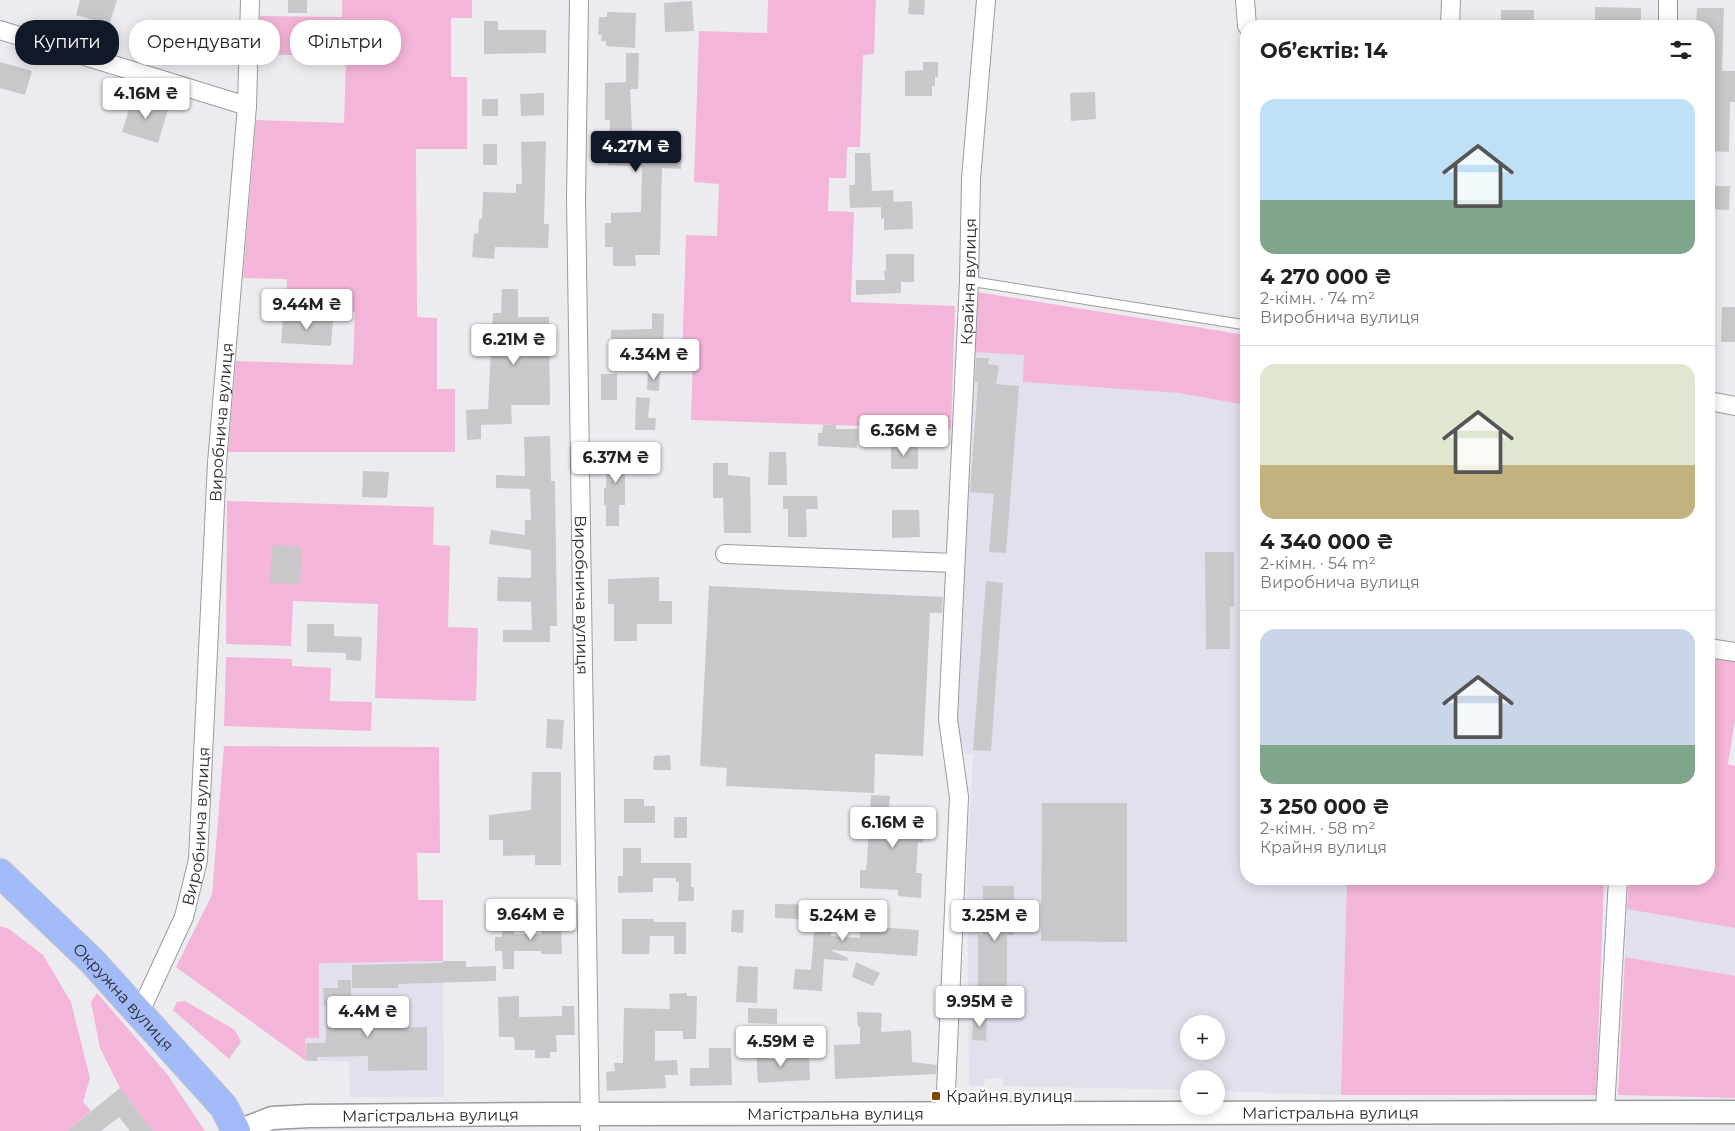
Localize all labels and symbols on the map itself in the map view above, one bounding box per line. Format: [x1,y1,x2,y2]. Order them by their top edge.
pin: 4.16M ₴ [100,78,192,120]
pin: 4.27M ₴ [590,130,682,173]
street label: Крайня вулиця [956,218,980,346]
pin: 9.44M ₴ [261,288,353,331]
pin: 6.21M ₴ [468,324,560,366]
pin: 4.34M ₴ [608,338,700,381]
street label: Виробнича вулиця [206,342,237,502]
pin: 6.36M ₴ [858,414,950,457]
pin: 6.37M ₴ [570,442,662,484]
street label: Виробнича вулиця [571,515,593,675]
street label: Виробнича вулиця [178,746,213,907]
pin: 6.16M ₴ [847,806,939,849]
pin: 9.64M ₴ [485,898,577,941]
pin: 5.24M ₴ [797,900,889,942]
pin: 3.25M ₴ [949,900,1041,942]
street label: Окружна вулиця [69,939,178,1055]
pin: 9.95M ₴ [934,986,1026,1028]
pin: 4.4M ₴ [327,996,409,1038]
pin: 4.59M ₴ [735,1026,827,1068]
place label: Крайня вулиця [946,1087,1073,1106]
marker: Крайня вулиця [930,1090,942,1102]
street label: Магістральна вулиця [1242,1103,1419,1122]
street label: Магістральна вулиця [747,1104,924,1123]
street label: Магістральна вулиця [342,1105,519,1125]

